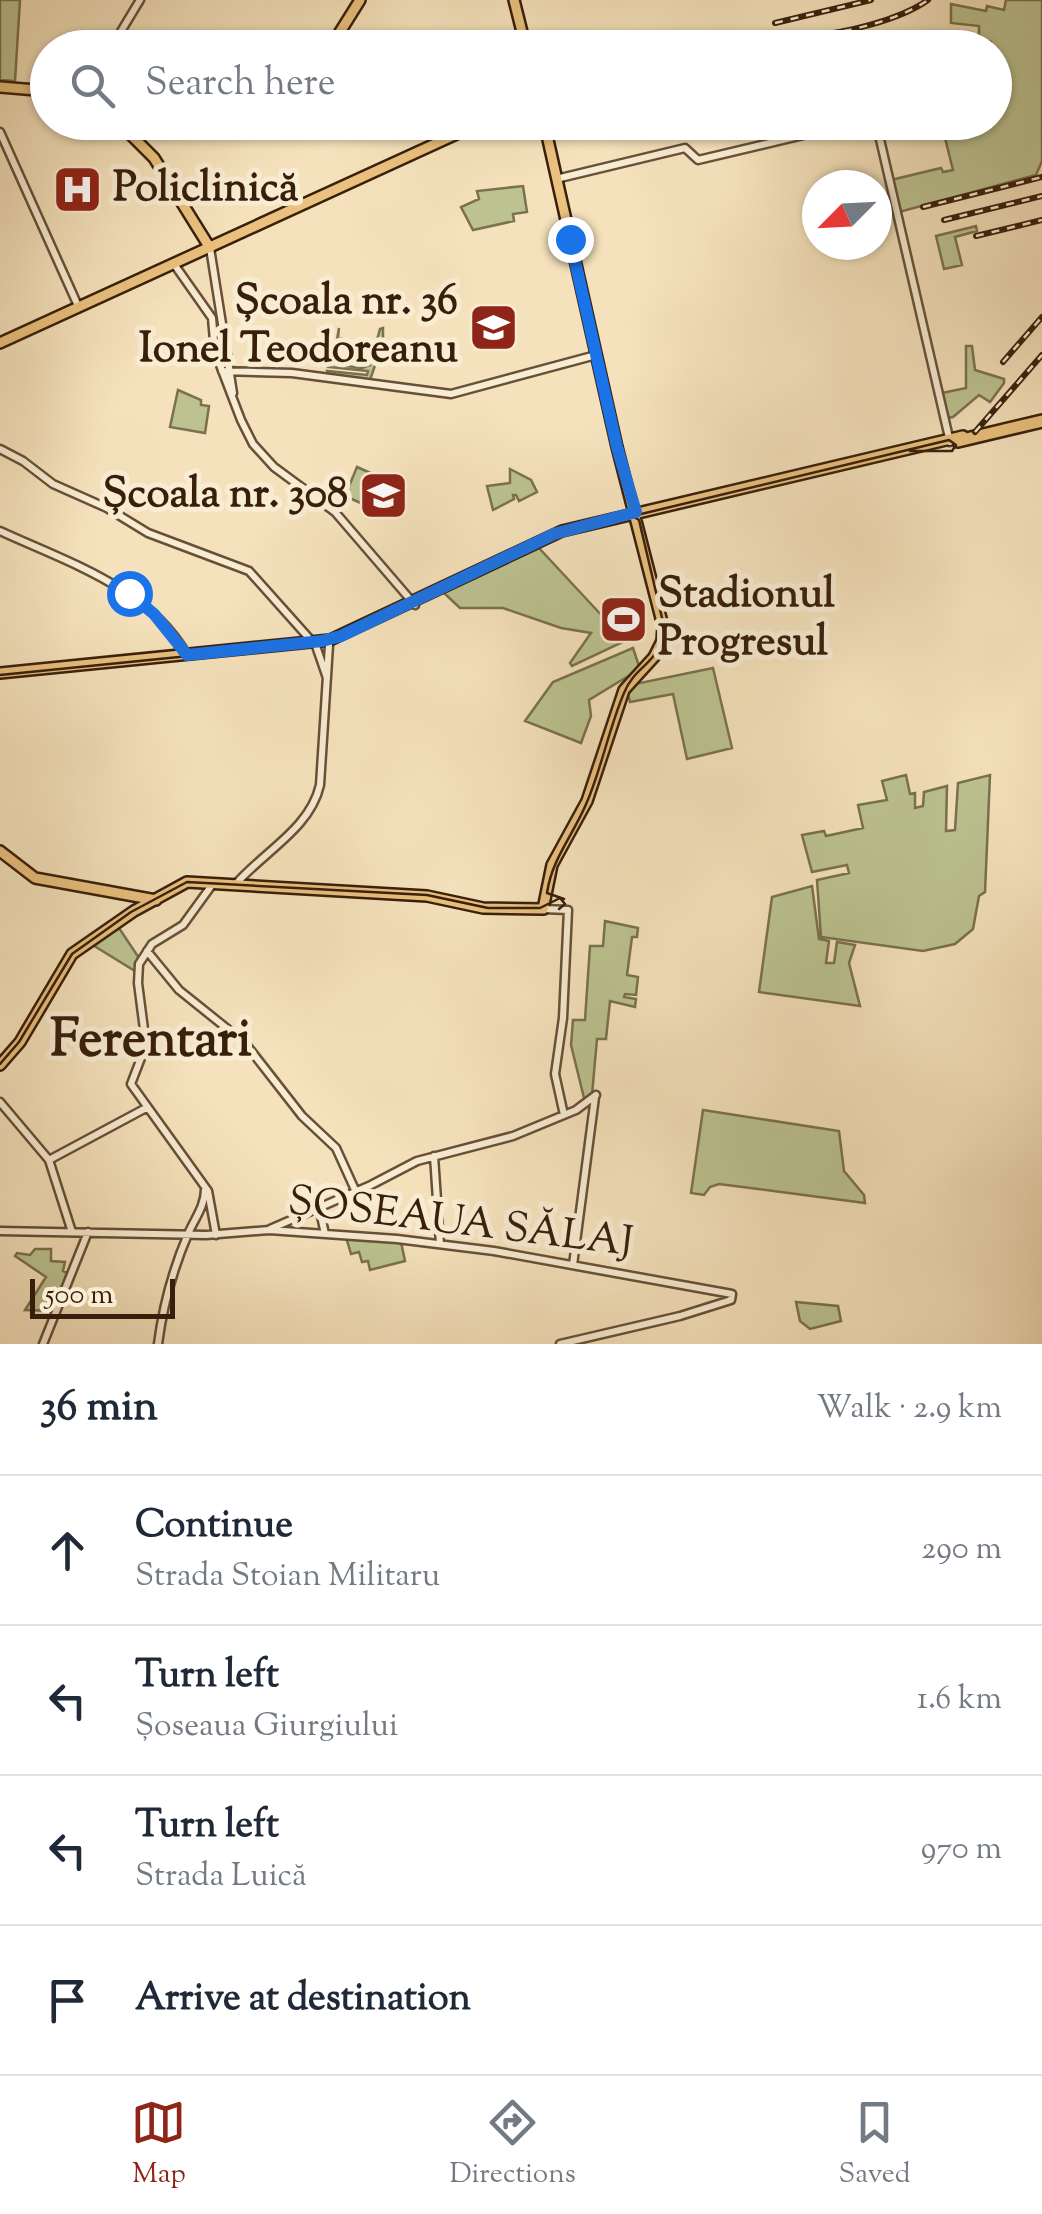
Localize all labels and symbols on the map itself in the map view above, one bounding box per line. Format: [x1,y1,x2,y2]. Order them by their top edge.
place label: Policlinică [113,160,299,220]
hospital icon: Policlinică [52,164,104,216]
north arrow [802,170,892,260]
route end [548,217,594,263]
place label: Școala nr. 36 Ionel Teodoreanu [139,273,458,381]
school or university icon: Școala nr. 36 Ionel Teodoreanu [467,301,519,353]
place label: Școala nr. 308 [103,466,348,526]
school or university icon: Școala nr. 308 [357,470,409,522]
place label: Stadionul Progresul [658,566,835,674]
route start [107,571,153,617]
sports icon: Stadionul Progresul [597,594,649,646]
district label: Ferentari [50,1005,252,1080]
street label: ȘOSEAUA SĂLAJ [284,1173,636,1275]
scale bar [30,1274,175,1318]

